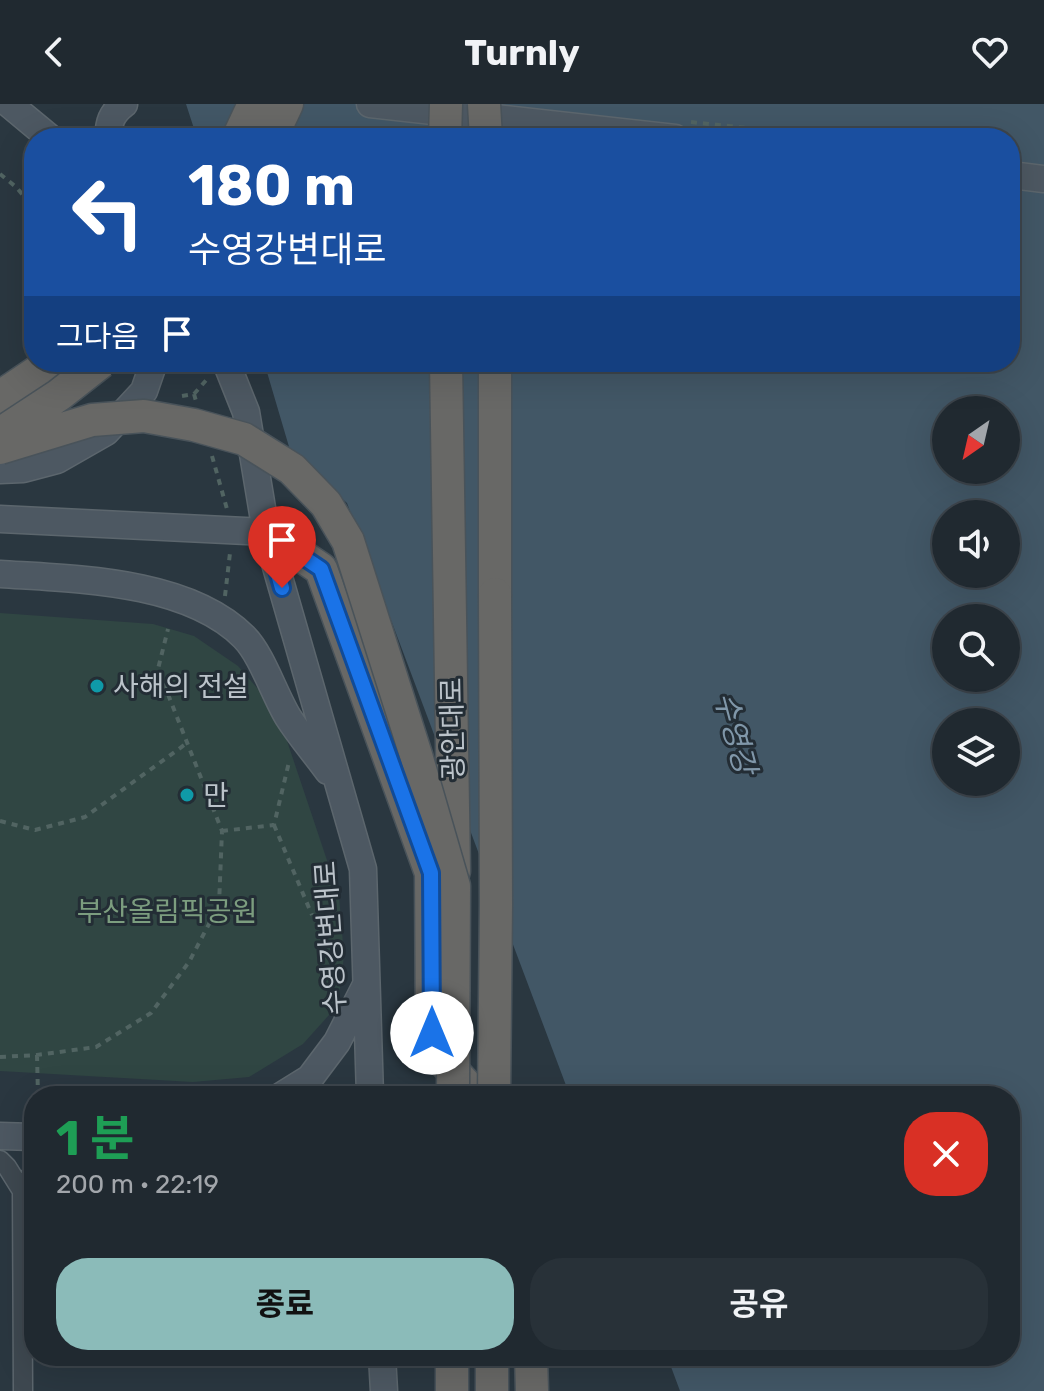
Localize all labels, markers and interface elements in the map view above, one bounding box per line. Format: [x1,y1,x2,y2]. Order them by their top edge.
icon: back [32,30,76,74]
icon: heart [968,30,1012,74]
text: Turnly [464,31,580,74]
text: 180 m [188,153,355,219]
icon: left [56,160,160,264]
text: 수영강변대로 [188,228,387,271]
icon: arrive [155,312,199,356]
text: 그다음 [56,319,139,355]
north arrow [932,396,1020,484]
map controls [932,396,1020,796]
button: sound [932,500,1020,588]
pin [248,506,316,588]
icon: arrive [260,518,304,562]
button: search [932,604,1020,692]
place label: 사해의 전설 [113,670,249,703]
marker: 사해의 전설 [88,677,106,695]
street label: 광안대로 [435,677,470,781]
water label: 수영강 [707,688,764,781]
button: layers [932,708,1020,796]
place label: 만 [203,779,229,812]
marker: 만 [178,786,196,804]
street label: 수영강변대로 [309,860,352,1016]
park label: 부산올림픽공원 [77,895,257,928]
position arrow [390,991,474,1075]
text: 1 분 [56,1110,134,1167]
button: close [904,1112,988,1196]
text: 200 m · 22:19 [56,1169,219,1200]
button: 종료 [56,1258,514,1350]
button: 공유 [530,1258,988,1350]

